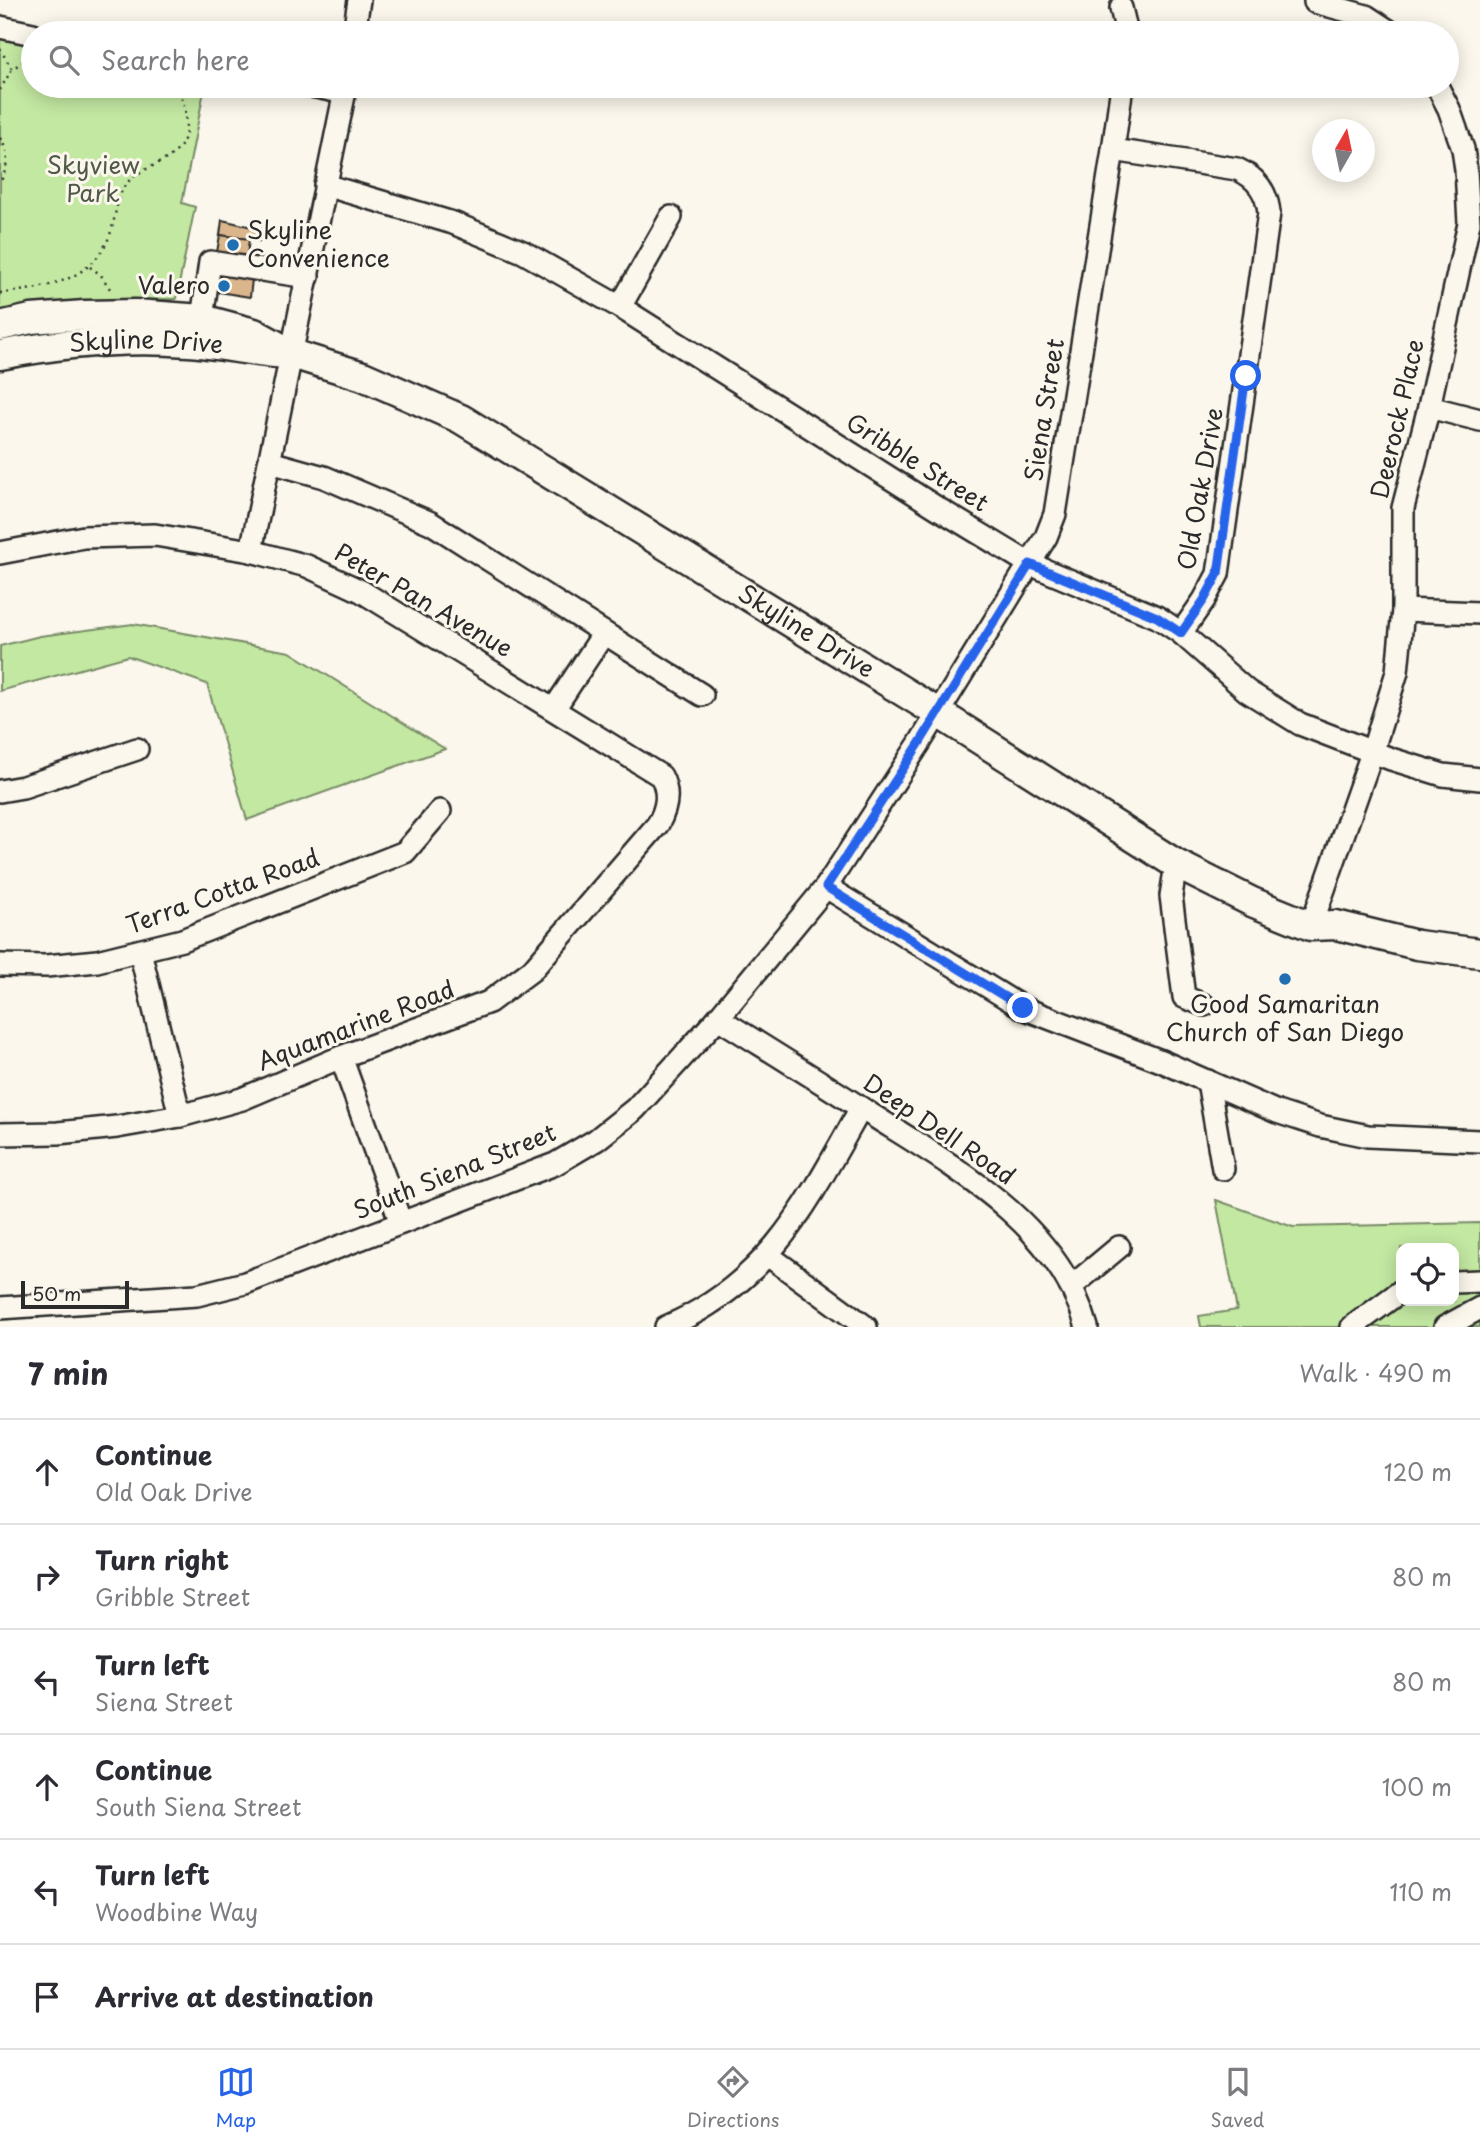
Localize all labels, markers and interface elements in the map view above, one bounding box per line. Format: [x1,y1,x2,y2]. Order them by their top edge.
search box [21,21,1459,98]
text: Search here [101,40,250,79]
icon: search [45,41,83,79]
north arrow [1312,119,1375,182]
park label: Skyview Park [46,146,140,210]
place label: Skyline Convenience [247,211,390,275]
marker: Skyline Convenience [225,237,241,253]
place label: Valero [138,266,210,302]
marker: Valero [216,278,232,294]
street label: Skyline Drive [67,320,226,362]
street label: Deerock Place [1360,335,1432,502]
street label: Siena Street [1014,336,1072,484]
route start [1230,360,1261,391]
street label: Gribble Street [840,403,996,520]
street label: Old Oak Drive [1167,405,1231,573]
street label: Peter Pan Avenue [328,533,520,665]
street label: Skyline Drive [732,574,882,686]
street label: Terra Cotta Road [121,838,324,942]
street label: Aquamarine Road [251,970,459,1078]
marker: Good Samaritan Church of San Diego [1277,971,1293,987]
place label: Good Samaritan Church of San Diego [1166,985,1404,1049]
route end [1007,992,1038,1023]
street label: Deep Dell Road [857,1064,1023,1193]
street label: South Siena Street [348,1113,561,1227]
map controls [1396,1243,1459,1306]
button: locate [1396,1243,1459,1306]
scale bar [21,1278,130,1310]
text: 50 m [32,1279,81,1307]
text: 7 min [28,1350,109,1395]
text: Walk · 490 m [1300,1355,1452,1390]
text: Continue [95,1435,212,1474]
icon: ahead [28,1453,66,1491]
text: 120 m [1384,1454,1452,1489]
text: Old Oak Drive [95,1474,253,1509]
text: Turn right [95,1540,229,1579]
icon: right [28,1558,66,1596]
text: 80 m [1392,1559,1452,1594]
text: Gribble Street [95,1579,250,1614]
text: Turn left [95,1645,210,1684]
icon: left [28,1663,66,1701]
text: 80 m [1392,1664,1452,1699]
text: Siena Street [95,1684,233,1719]
text: Continue [95,1750,212,1789]
icon: ahead [28,1768,66,1806]
text: 100 m [1382,1769,1452,1804]
text: South Siena Street [95,1789,301,1824]
text: Turn left [95,1855,210,1894]
icon: left [28,1873,66,1911]
text: 110 m [1390,1874,1452,1909]
text: Woodbine Way [95,1894,258,1929]
text: Arrive at destination [95,1977,374,2016]
icon: arrive [28,1978,66,2016]
tab: Map [216,2063,256,2133]
tab: Directions [687,2063,780,2133]
tab: Saved [1211,2063,1264,2133]

